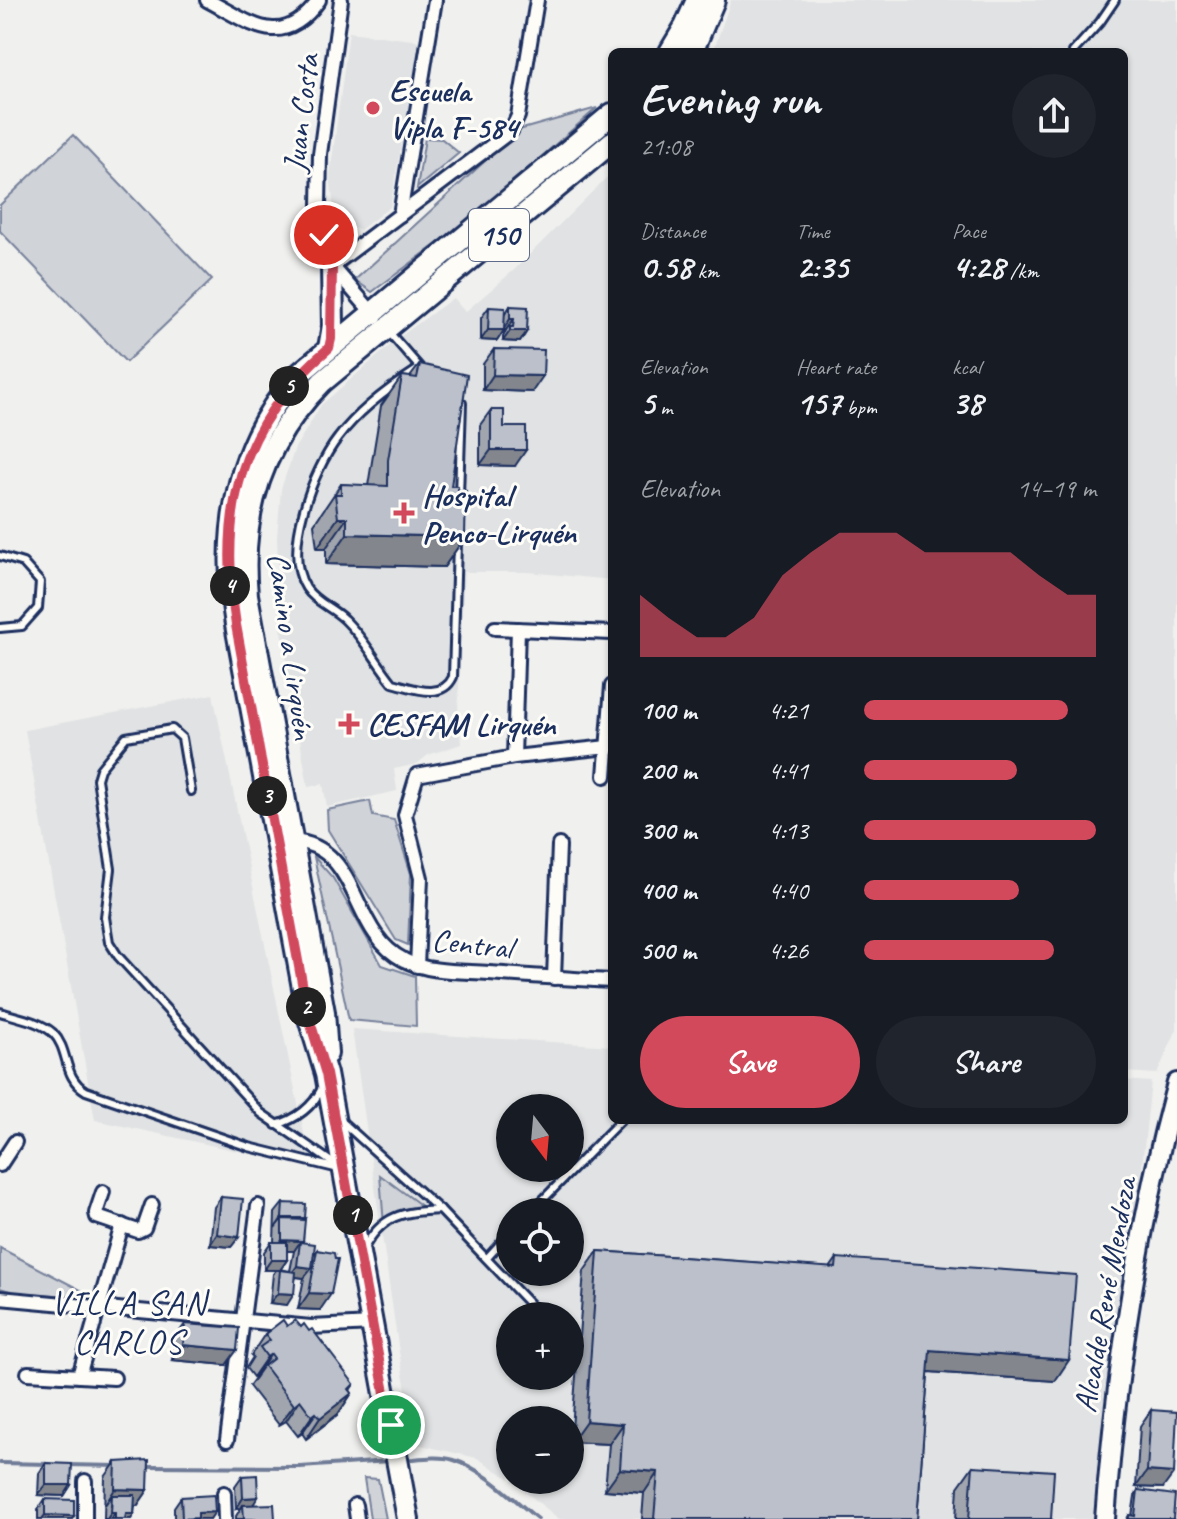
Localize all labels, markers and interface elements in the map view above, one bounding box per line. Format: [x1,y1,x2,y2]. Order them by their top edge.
street label: Juan Costa [273,50,329,176]
place label: Escuela Vipla F-584 [389,70,522,148]
text: Evening run [640,72,820,127]
button: share [1012,74,1096,158]
marker: Escuela Vipla F-584 [364,99,382,117]
text: 21:08 [640,130,692,163]
pin [290,201,358,269]
road number: 150 [469,209,529,261]
icon: check [302,213,346,257]
text: Distance [640,217,706,245]
text: Time [796,217,830,245]
text: Pace [952,217,986,245]
text: 0.58 [640,245,692,288]
text: 2:35 [796,245,848,288]
text: 4:28 [952,245,1005,288]
text: km [692,257,719,285]
text: /km [1005,257,1039,285]
text: Elevation [640,353,708,381]
text: Heart rate [796,353,876,381]
text: kcal [952,353,981,381]
pin: 5 [269,366,309,406]
text: 5 [284,372,294,400]
text: 5 [640,381,655,424]
text: 157 [796,381,841,424]
text: 38 [952,381,983,424]
text: m [655,393,672,421]
text: bpm [841,393,877,421]
text: Elevation [640,472,720,505]
text: 14–19 m [1017,472,1096,505]
place label: Hospital Penco-Lirquén [422,475,577,553]
marker: Hospital Penco-Lirquén [393,502,415,524]
street label: Camino a Lirquén [258,550,325,744]
pin: 4 [210,566,250,606]
text: 4 [225,572,235,600]
text: 100 m [640,694,696,727]
text: 4:21 [768,694,808,727]
place label: CESFAM Lirquén [367,704,557,745]
marker: CESFAM Lirquén [338,713,360,735]
text: 200 m [640,754,696,787]
text: 4:41 [768,754,808,787]
pin: 3 [247,776,287,816]
text: 3 [262,782,272,810]
text: 300 m [640,814,696,847]
text: 4:13 [768,814,808,847]
text: 400 m [640,874,696,907]
text: 4:40 [768,874,808,907]
street label: Central [430,919,520,969]
text: 500 m [640,934,696,967]
text: 4:26 [768,934,808,967]
pin: 2 [286,987,326,1027]
text: 2 [301,993,311,1021]
button: Save [640,1016,860,1108]
button: Share [876,1016,1096,1108]
north arrow [496,1094,584,1182]
map controls [496,1094,584,1494]
street label: Alcalde René Mendoza [1064,1172,1146,1416]
pin: 1 [333,1195,373,1235]
button: locate [496,1198,584,1286]
text: 1 [348,1201,358,1229]
district label: VILLA SAN CARLOS [51,1281,211,1363]
button: + [496,1302,584,1390]
pin [357,1391,425,1459]
icon: arrive [369,1403,413,1447]
button: − [496,1406,584,1494]

